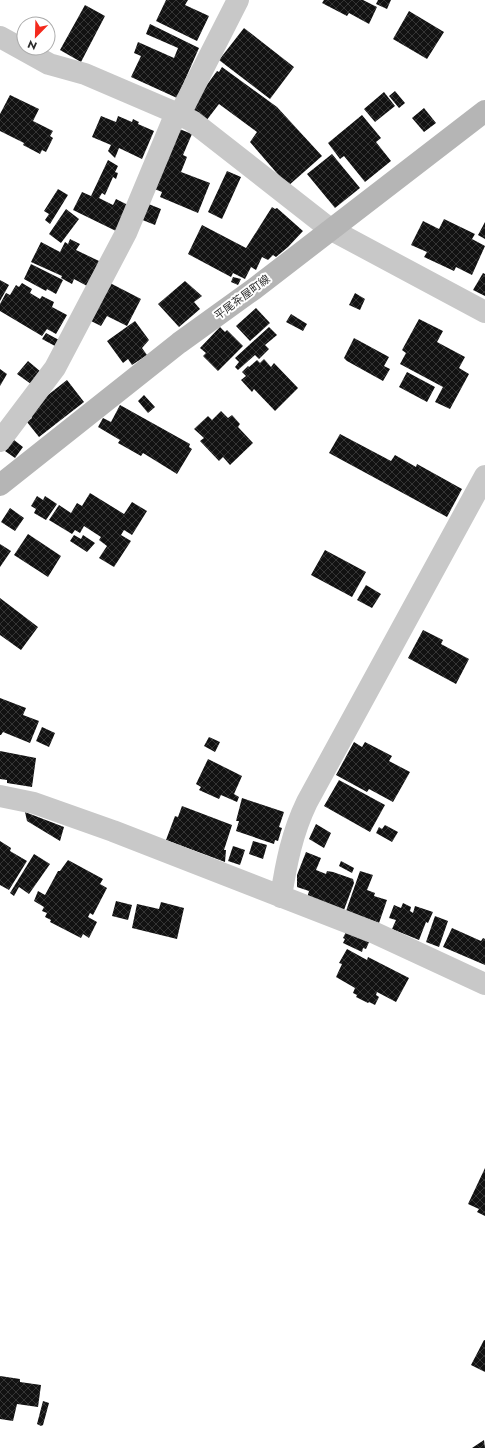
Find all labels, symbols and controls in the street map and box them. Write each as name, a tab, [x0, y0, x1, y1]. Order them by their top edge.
north arrow	[16, 16, 56, 56]
text: N	[25, 36, 39, 54]
street label: 平尾茶屋町線	[211, 271, 273, 323]

